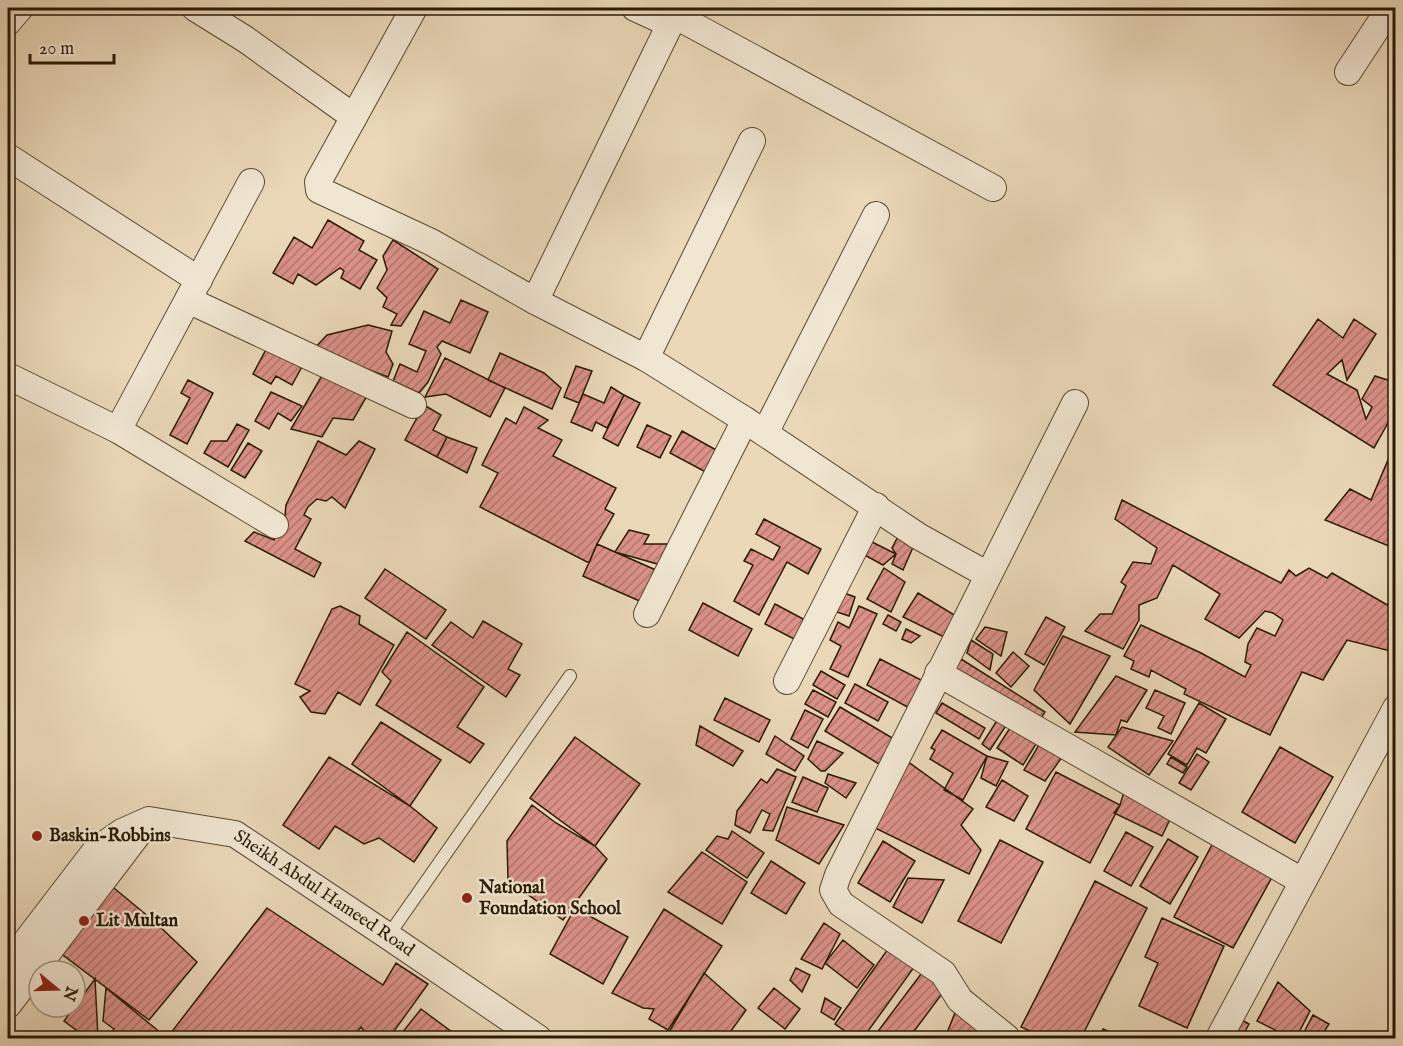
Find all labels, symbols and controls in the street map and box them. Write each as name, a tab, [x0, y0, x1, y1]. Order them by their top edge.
scale bar	[30, 27, 114, 65]
text: 20 m	[39, 38, 74, 61]
place label: Baskin-Robbins	[49, 825, 171, 848]
street label: Sheikh Abdul Hameed Road	[229, 825, 419, 962]
marker: Baskin-Robbins	[30, 829, 44, 843]
place label: National Foundation School	[478, 877, 622, 921]
marker: National Foundation School	[460, 891, 474, 905]
place label: Lit Multan	[96, 910, 179, 933]
marker: Lit Multan	[77, 914, 91, 928]
north arrow	[27, 959, 87, 1019]
text: N	[58, 982, 81, 1003]

